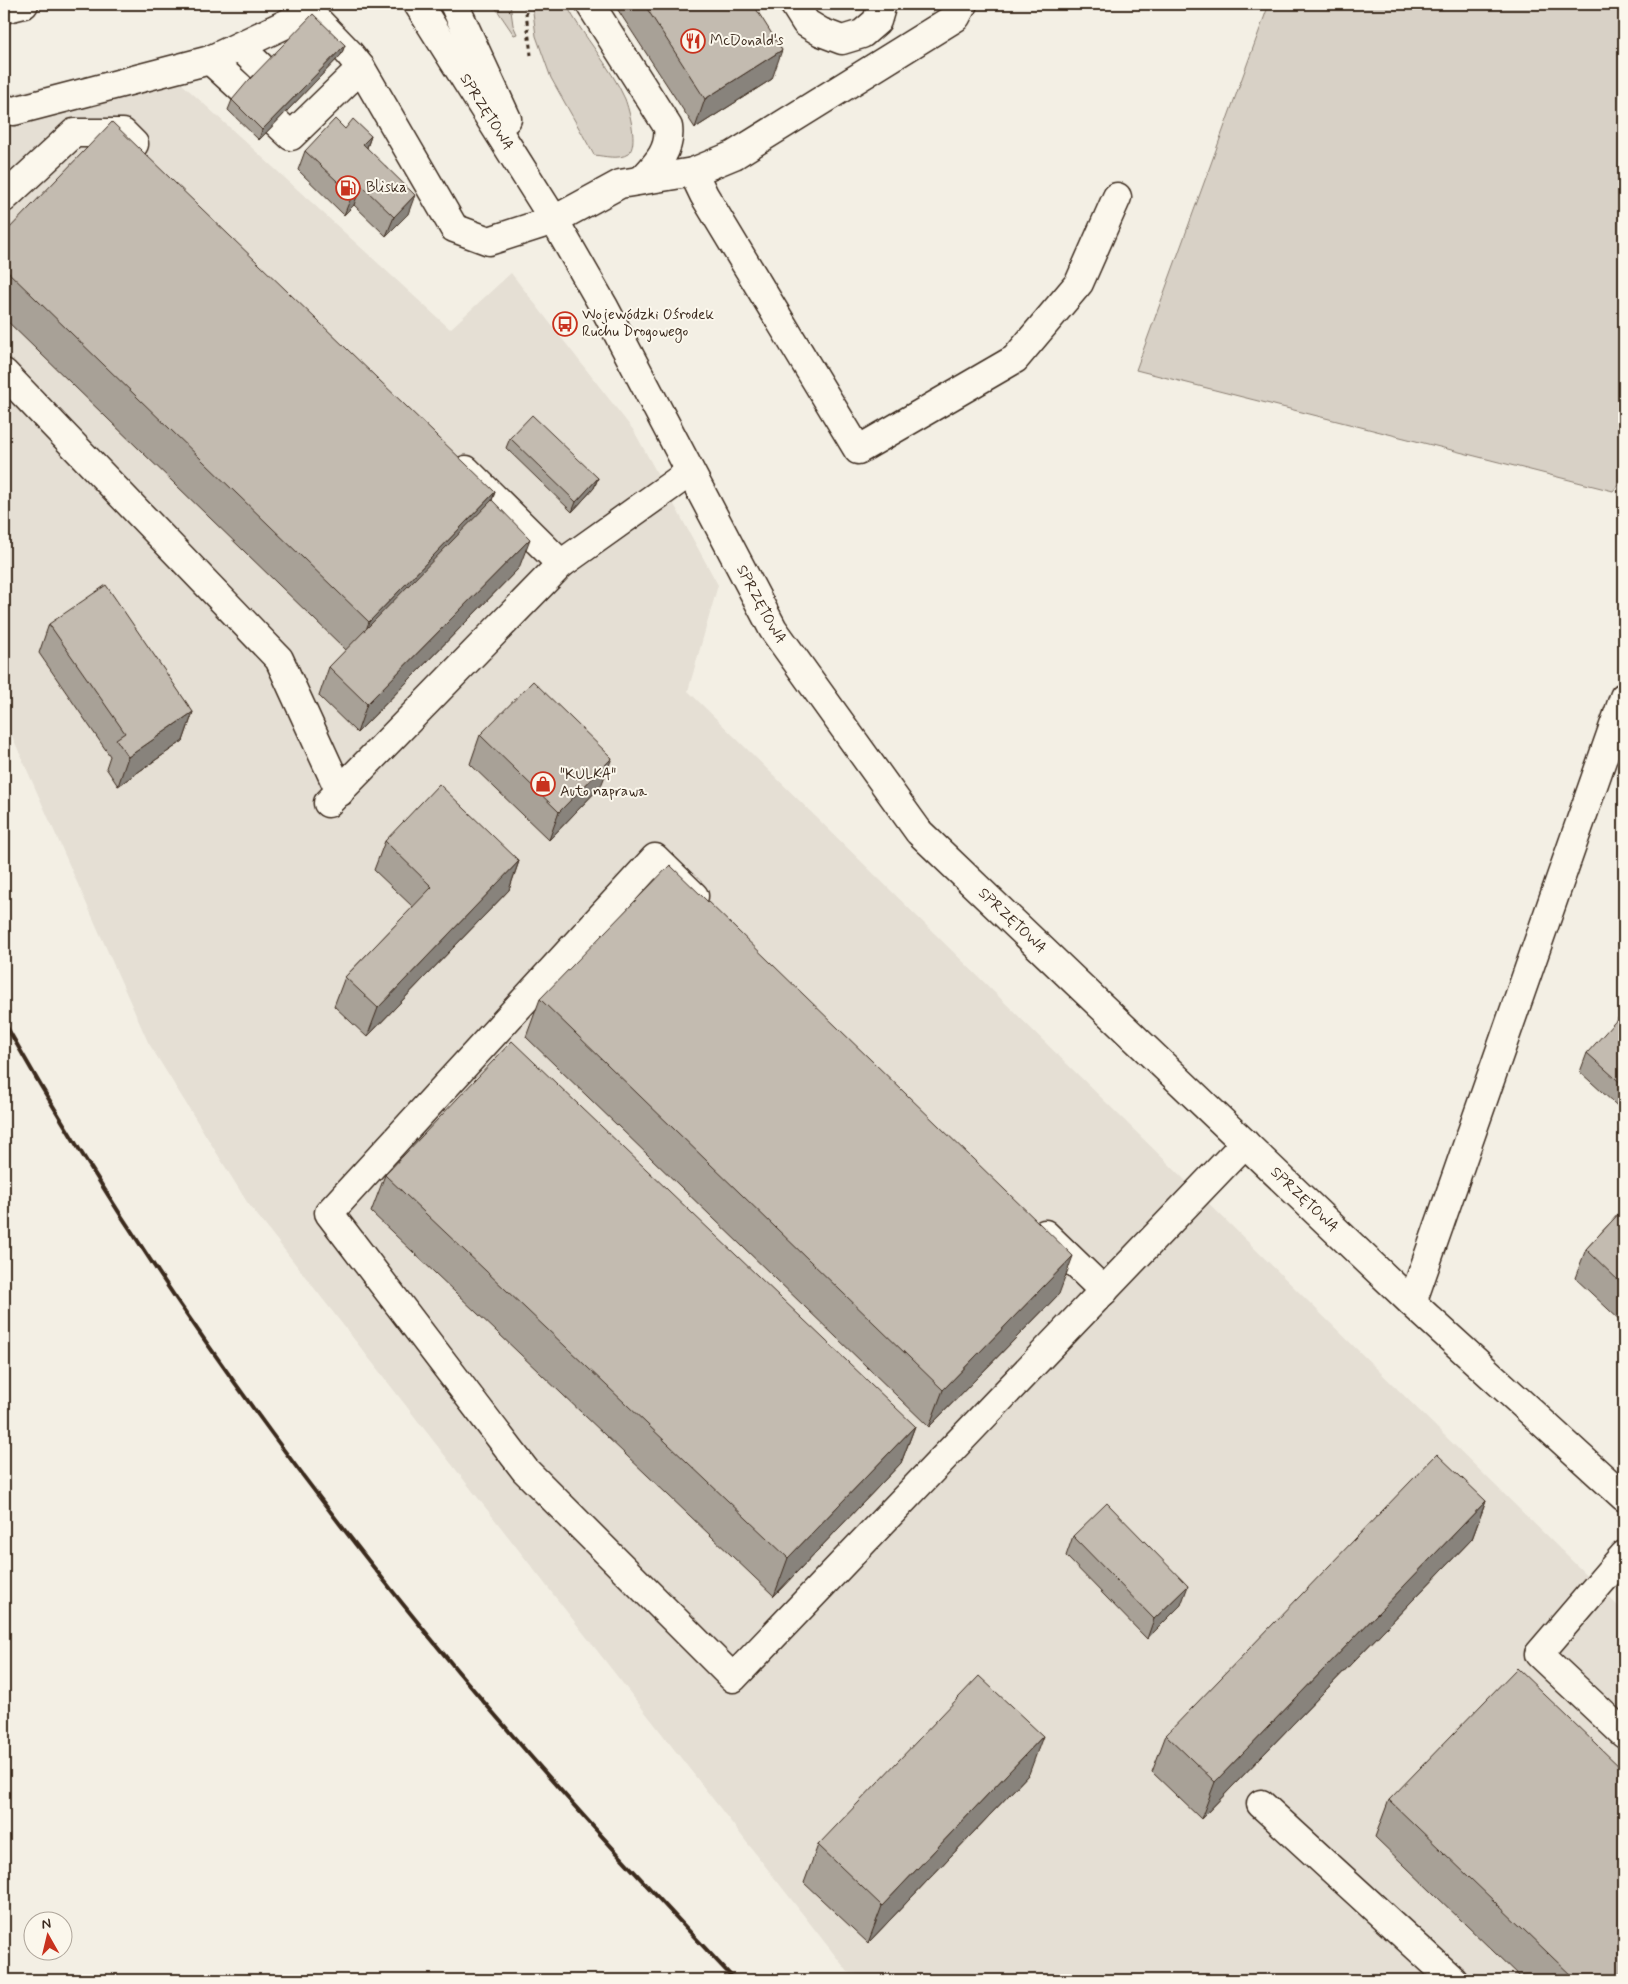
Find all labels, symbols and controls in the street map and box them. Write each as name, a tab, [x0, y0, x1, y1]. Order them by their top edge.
restaurant icon: McDonald's	[680, 28, 706, 54]
place label: McDonald's	[710, 31, 784, 51]
street label: SPRZĘTOWA	[455, 70, 518, 154]
fuel station icon: Bliska	[335, 175, 361, 201]
place label: Bliska	[366, 178, 407, 198]
place label: Wojewódzki Ośrodek Ruchu Drogowego	[582, 305, 714, 343]
bus stop icon: Wojewódzki Ośrodek Ruchu Drogowego	[552, 311, 578, 337]
street label: SPRZĘTOWA	[731, 562, 791, 648]
place label: "KULKA" Auto naprawa	[560, 765, 648, 802]
shop icon: "KULKA" Auto naprawa	[530, 771, 556, 797]
street label: SPRZĘTOWA	[974, 884, 1050, 958]
street label: SPRZĘTOWA	[1266, 1163, 1343, 1237]
north arrow	[22, 1912, 72, 1962]
text: N	[40, 1915, 52, 1934]

